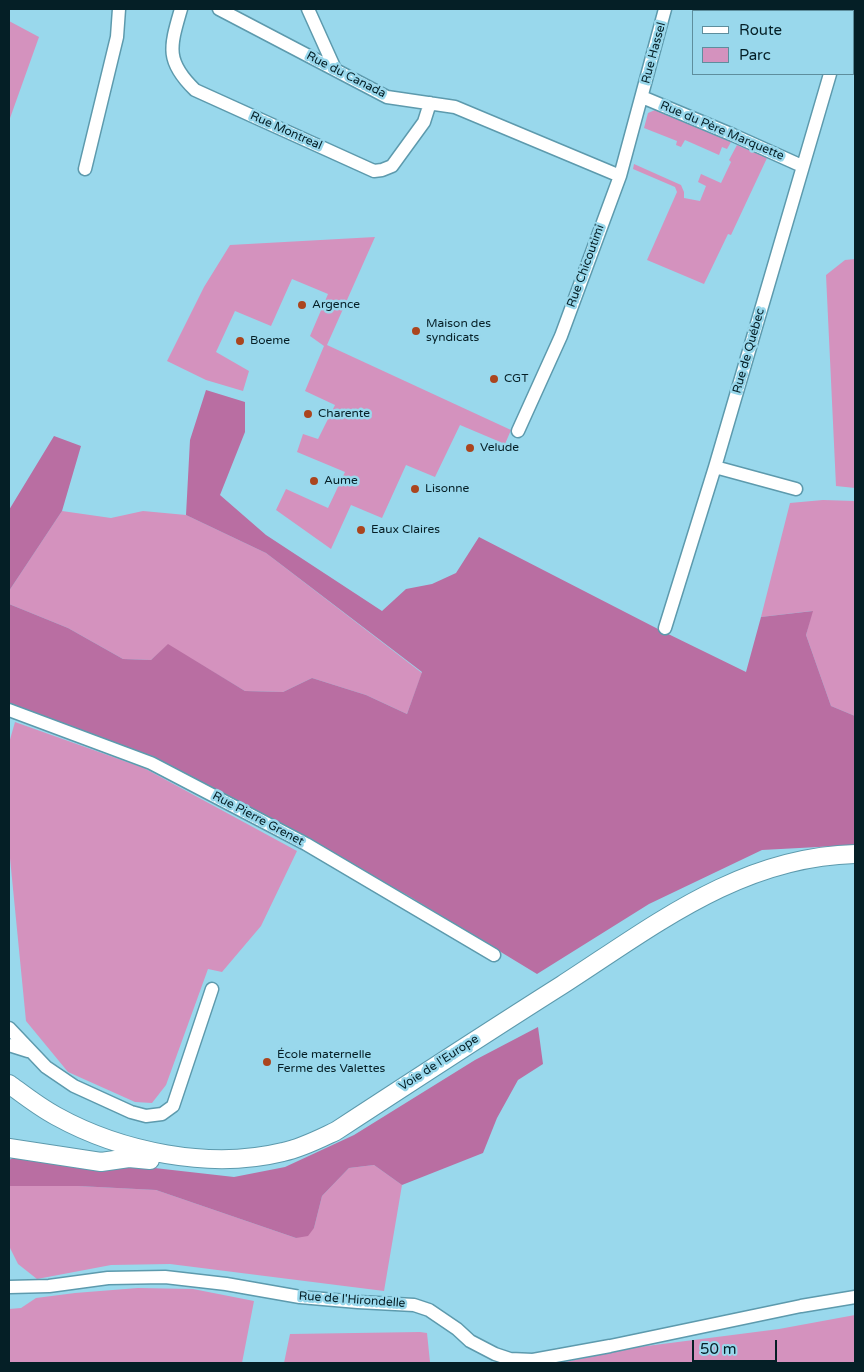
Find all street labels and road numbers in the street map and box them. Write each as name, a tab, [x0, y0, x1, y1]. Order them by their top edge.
street label: Rue Hassel	[639, 21, 669, 85]
street label: Rue du Canada	[304, 49, 388, 101]
street label: Rue du Père Marquette	[658, 98, 786, 164]
street label: Rue Montreal	[248, 109, 324, 153]
street label: Rue Chicoutimi	[564, 223, 608, 309]
street label: Rue de Québec	[730, 307, 768, 395]
street label: Rue Pierre Grenet	[210, 789, 306, 849]
street label: Voie de l'Europe	[397, 1032, 481, 1094]
street label: Rue de l'Hirondelle	[298, 1289, 406, 1311]

